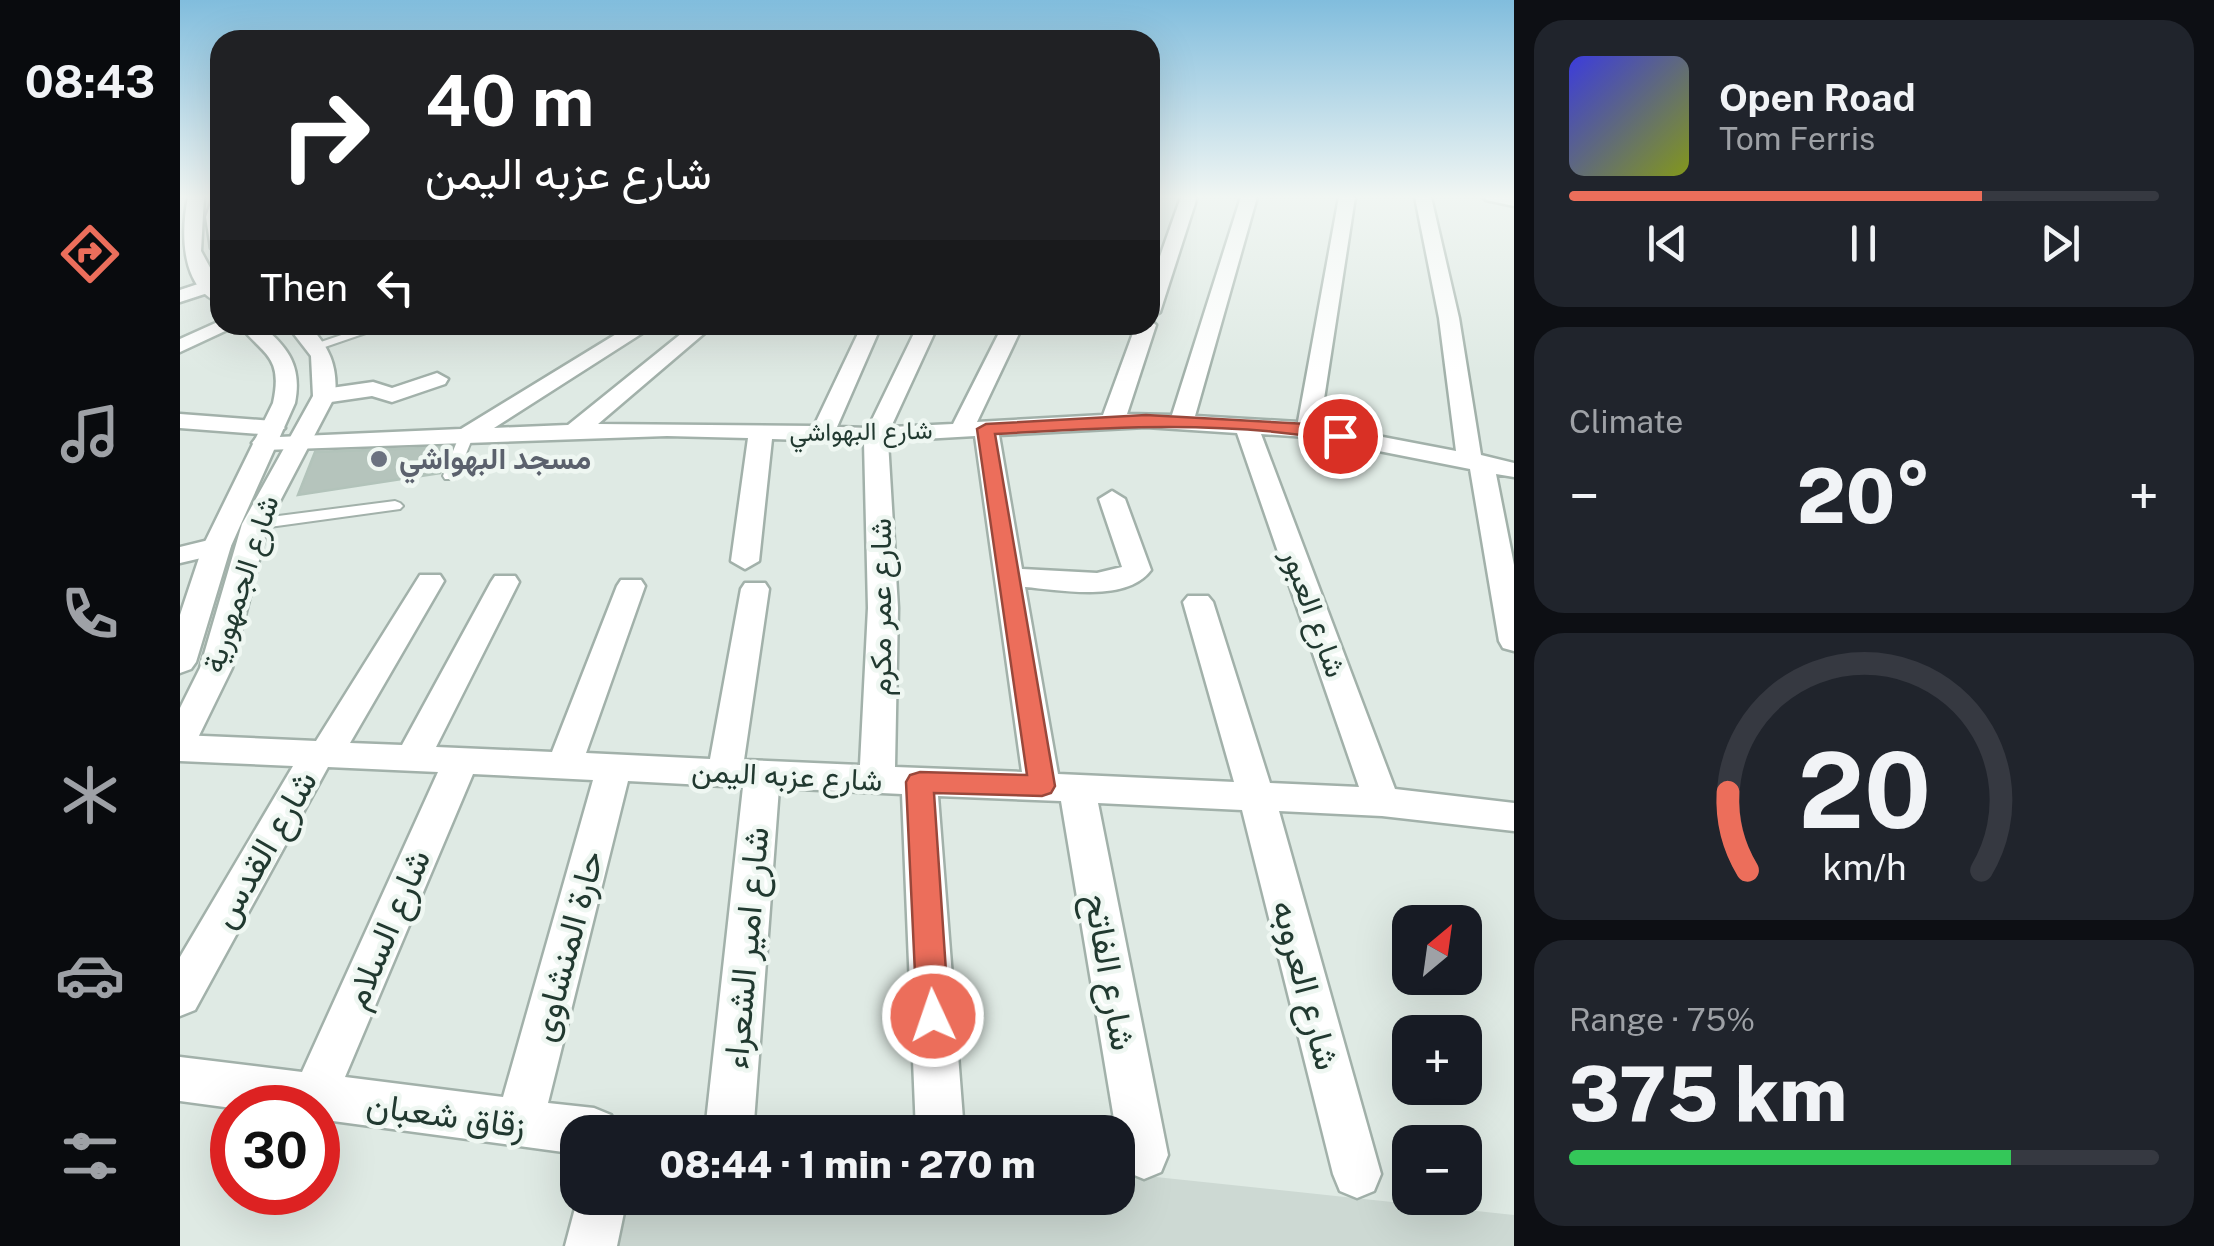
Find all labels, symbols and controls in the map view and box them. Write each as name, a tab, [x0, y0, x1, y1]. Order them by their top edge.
text: 08:43	[25, 55, 155, 108]
text: 40 m	[425, 59, 595, 142]
icon: right	[260, 70, 390, 200]
text: Open Road	[1719, 75, 1916, 120]
text: Tom Ferris	[1719, 120, 1875, 157]
text: شارع عزبه اليمن	[425, 146, 712, 199]
icon: previous	[1640, 216, 1695, 271]
icon: pause	[1836, 216, 1891, 271]
icon: next	[2033, 216, 2088, 271]
icon: directions	[55, 219, 125, 289]
icon: left	[368, 260, 423, 315]
text: Then	[260, 265, 348, 310]
pin	[1298, 394, 1383, 479]
icon: music	[55, 399, 125, 469]
text: Climate	[1569, 403, 1683, 440]
icon: arrive	[1313, 409, 1368, 464]
street label: شارع البهواشي	[789, 415, 933, 453]
place label: مسجد البهواشي	[399, 440, 591, 484]
marker: مسجد البهواشي	[368, 448, 390, 470]
text: 20°	[1797, 452, 1931, 540]
text: −	[1569, 464, 1600, 528]
text: +	[2128, 464, 2159, 528]
street label: شارع الجمهورية	[194, 490, 289, 678]
street label: شارع عمر مكرم	[862, 518, 901, 696]
street label: شارع العبور	[1272, 542, 1355, 683]
icon: phone	[55, 579, 125, 649]
text: 20	[1797, 729, 1931, 851]
street label: شارع عزبه اليمن	[691, 752, 883, 801]
icon: climate	[55, 760, 125, 830]
street label: شارع القدس	[202, 763, 328, 937]
street label: شارع امير الشعراء	[714, 825, 780, 1071]
street label: شارع السلام	[335, 843, 442, 1016]
street label: حارة المنشاوى	[521, 846, 614, 1046]
text: km/h	[1822, 846, 1906, 888]
street label: شارع الفاتح	[1073, 890, 1144, 1054]
street label: شارع العروبه	[1260, 895, 1349, 1075]
north arrow	[1392, 905, 1482, 995]
map controls	[1392, 905, 1482, 1215]
icon: car	[55, 940, 125, 1010]
position arrow	[881, 964, 985, 1068]
text: Range · 75%	[1569, 1001, 1755, 1038]
button: +	[1392, 1015, 1482, 1105]
text: 375 km	[1569, 1050, 1847, 1138]
street label: زقاق شعبان	[364, 1083, 528, 1148]
speed limit sign: 30	[210, 1085, 340, 1215]
icon: filters	[55, 1121, 125, 1191]
button: −	[1392, 1125, 1482, 1215]
text: 08:44 · 1 min · 270 m	[659, 1142, 1036, 1187]

